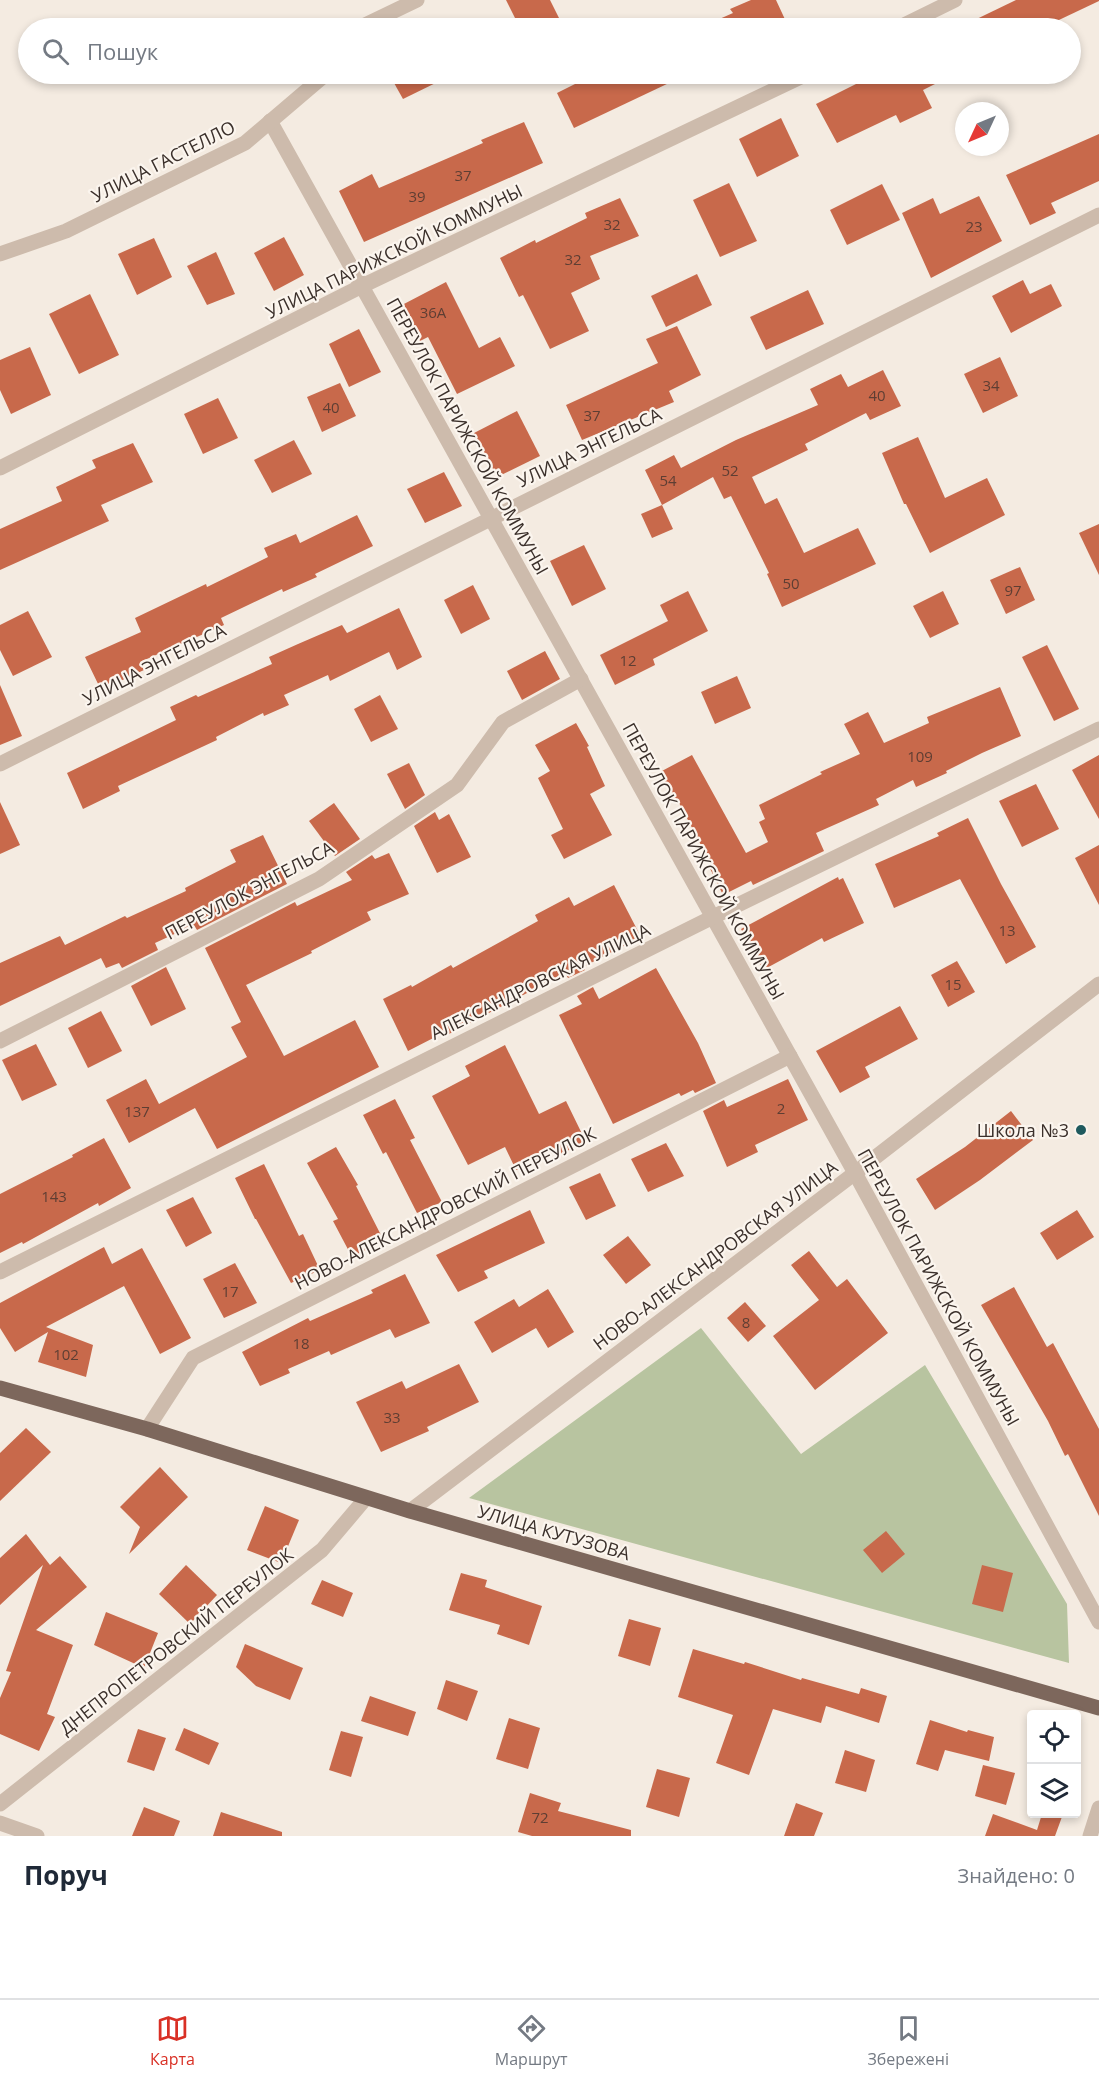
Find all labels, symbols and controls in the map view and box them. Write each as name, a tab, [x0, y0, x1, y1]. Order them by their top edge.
search box	[18, 18, 1081, 84]
icon: search	[39, 35, 72, 68]
text: Пошук	[87, 36, 158, 66]
north arrow	[955, 102, 1009, 156]
street label: УЛИЦА ГАСТЕЛЛО	[87, 114, 239, 208]
house number: 37	[454, 165, 472, 185]
street label: УЛИЦА ПАРИЖСКОЙ КОММУНЫ	[262, 178, 526, 324]
house number: 39	[408, 186, 426, 206]
house number: 32	[603, 214, 621, 234]
house number: 23	[965, 216, 983, 236]
house number: 32	[564, 249, 582, 269]
street label: ПЕРЕУЛОК ПАРИЖСКОЙ КОММУНЫ	[382, 293, 554, 579]
house number: 36А	[420, 302, 447, 322]
house number: 34	[982, 375, 1000, 395]
house number: 40	[868, 385, 886, 405]
house number: 40	[322, 397, 340, 417]
street label: УЛИЦА ЭНГЕЛЬСА	[513, 401, 666, 492]
house number: 37	[583, 405, 601, 425]
house number: 52	[721, 460, 739, 480]
house number: 54	[659, 470, 677, 490]
house number: 50	[782, 573, 800, 593]
house number: 97	[1004, 580, 1022, 600]
street label: УЛИЦА ЭНГЕЛЬСА	[78, 617, 230, 710]
house number: 12	[619, 650, 637, 670]
street label: ПЕРЕУЛОК ПАРИЖСКОЙ КОММУНЫ	[618, 718, 790, 1004]
house number: 109	[907, 746, 933, 766]
street label: ПЕРЕУЛОК ЭНГЕЛЬСА	[160, 835, 338, 945]
street label: АЛЕКСАНДРОВСКАЯ УЛИЦА	[426, 917, 654, 1045]
house number: 13	[998, 920, 1016, 940]
house number: 15	[944, 974, 962, 994]
house number: 2	[777, 1098, 785, 1118]
house number: 137	[124, 1101, 150, 1121]
place label: Школа №3	[977, 1118, 1069, 1142]
street label: НОВО-АЛЕКСАНДРОВСКИЙ ПЕРЕУЛОК	[290, 1121, 600, 1295]
marker: Школа №3	[1074, 1123, 1088, 1137]
street label: ПЕРЕУЛОК ПАРИЖСКОЙ КОММУНЫ	[853, 1144, 1025, 1430]
street label: НОВО-АЛЕКСАНДРОВСКАЯ УЛИЦА	[588, 1155, 843, 1355]
house number: 143	[41, 1186, 67, 1206]
house number: 17	[221, 1281, 239, 1301]
house number: 8	[742, 1312, 750, 1332]
house number: 18	[292, 1333, 310, 1353]
house number: 102	[53, 1344, 79, 1364]
house number: 33	[383, 1407, 401, 1427]
street label: УЛИЦА КУТУЗОВА	[475, 1499, 634, 1565]
street label: ДНЕПРОПЕТРОВСКИЙ ПЕРЕУЛОК	[54, 1542, 298, 1740]
map controls	[1027, 1710, 1081, 1818]
button: locate	[1027, 1710, 1081, 1764]
button: layers	[1027, 1764, 1081, 1818]
house number: 72	[531, 1807, 549, 1827]
text: Поруч	[24, 1857, 108, 1893]
text: Знайдено: 0	[958, 1862, 1075, 1889]
tab: Карта	[150, 2012, 195, 2070]
tab: Маршрут	[495, 2012, 567, 2070]
tab: Збережені	[867, 2012, 949, 2070]

